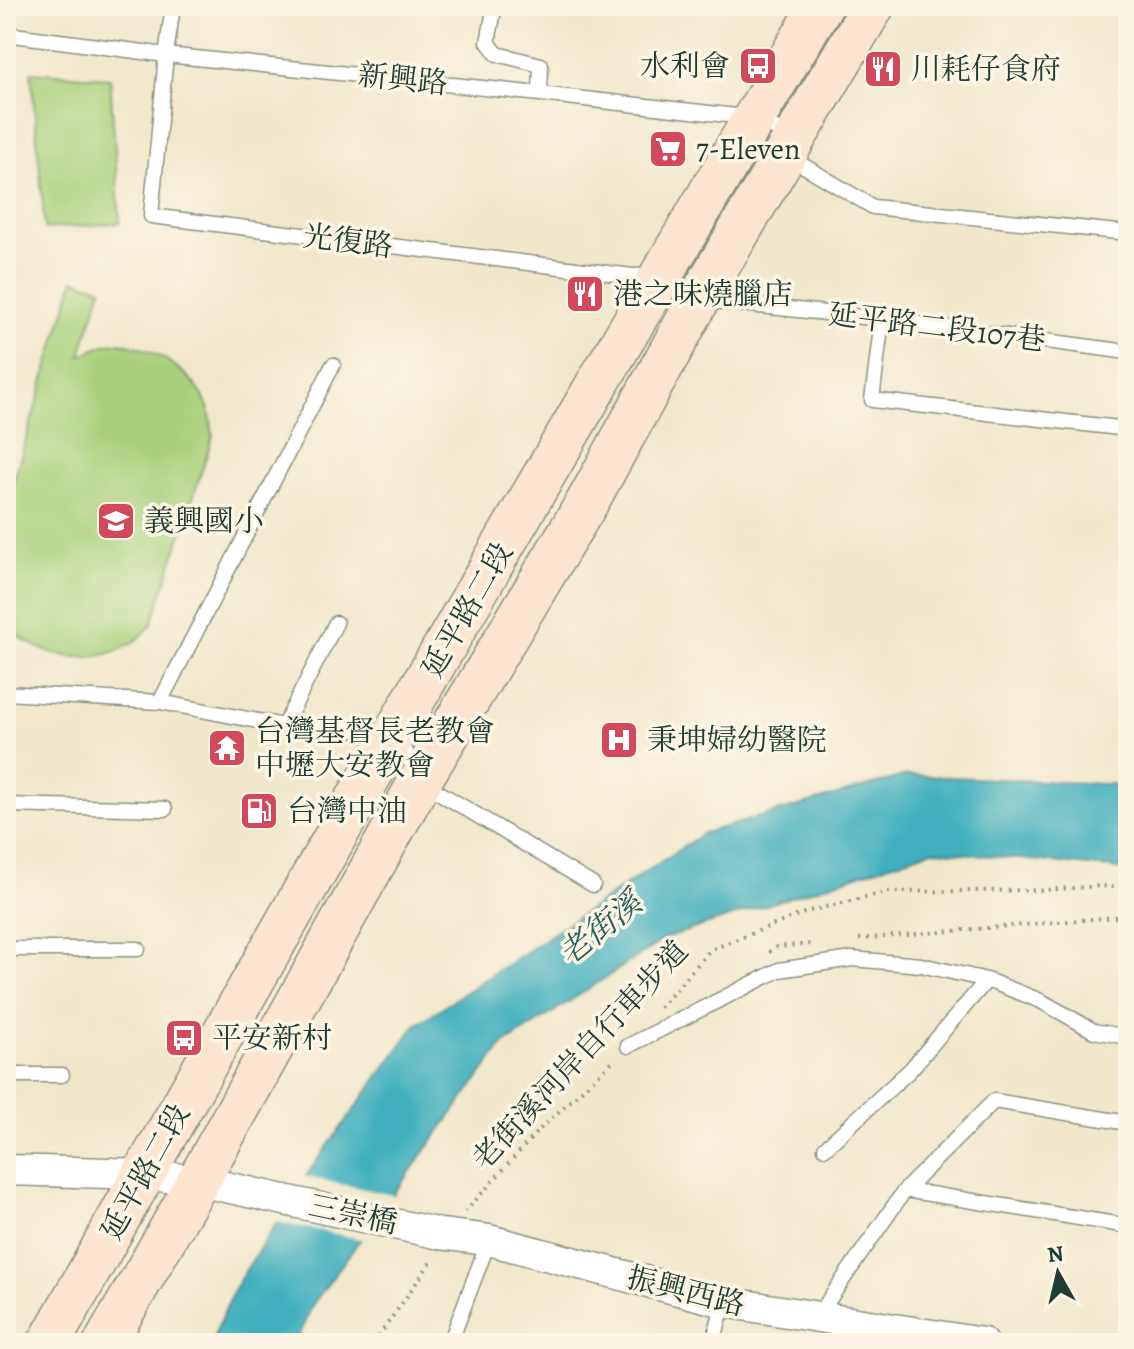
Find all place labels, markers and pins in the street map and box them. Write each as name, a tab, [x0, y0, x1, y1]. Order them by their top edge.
bus stop icon: 水利會	[737, 45, 779, 87]
place label: 水利會	[640, 46, 730, 86]
restaurant icon: 川耗仔食府	[862, 48, 904, 90]
place label: 川耗仔食府	[911, 49, 1061, 89]
supermarket icon: 7-Eleven	[647, 128, 689, 170]
place label: 7-Eleven	[696, 129, 800, 169]
restaurant icon: 港之味燒臘店	[564, 273, 606, 315]
place label: 港之味燒臘店	[613, 274, 793, 314]
school or university icon: 義興國小	[95, 500, 137, 542]
place label: 義興國小	[144, 501, 264, 541]
place label: 台灣基督長老教會 中壢大安教會	[255, 711, 495, 785]
hospital icon: 秉坤婦幼醫院	[598, 719, 640, 761]
place label: 秉坤婦幼醫院	[647, 720, 827, 760]
temple icon: 台灣基督長老教會 中壢大安教會	[206, 727, 248, 769]
fuel station icon: 台灣中油	[238, 790, 280, 832]
place label: 台灣中油	[287, 791, 407, 831]
bus stop icon: 平安新村	[163, 1017, 205, 1059]
place label: 平安新村	[212, 1018, 332, 1058]

